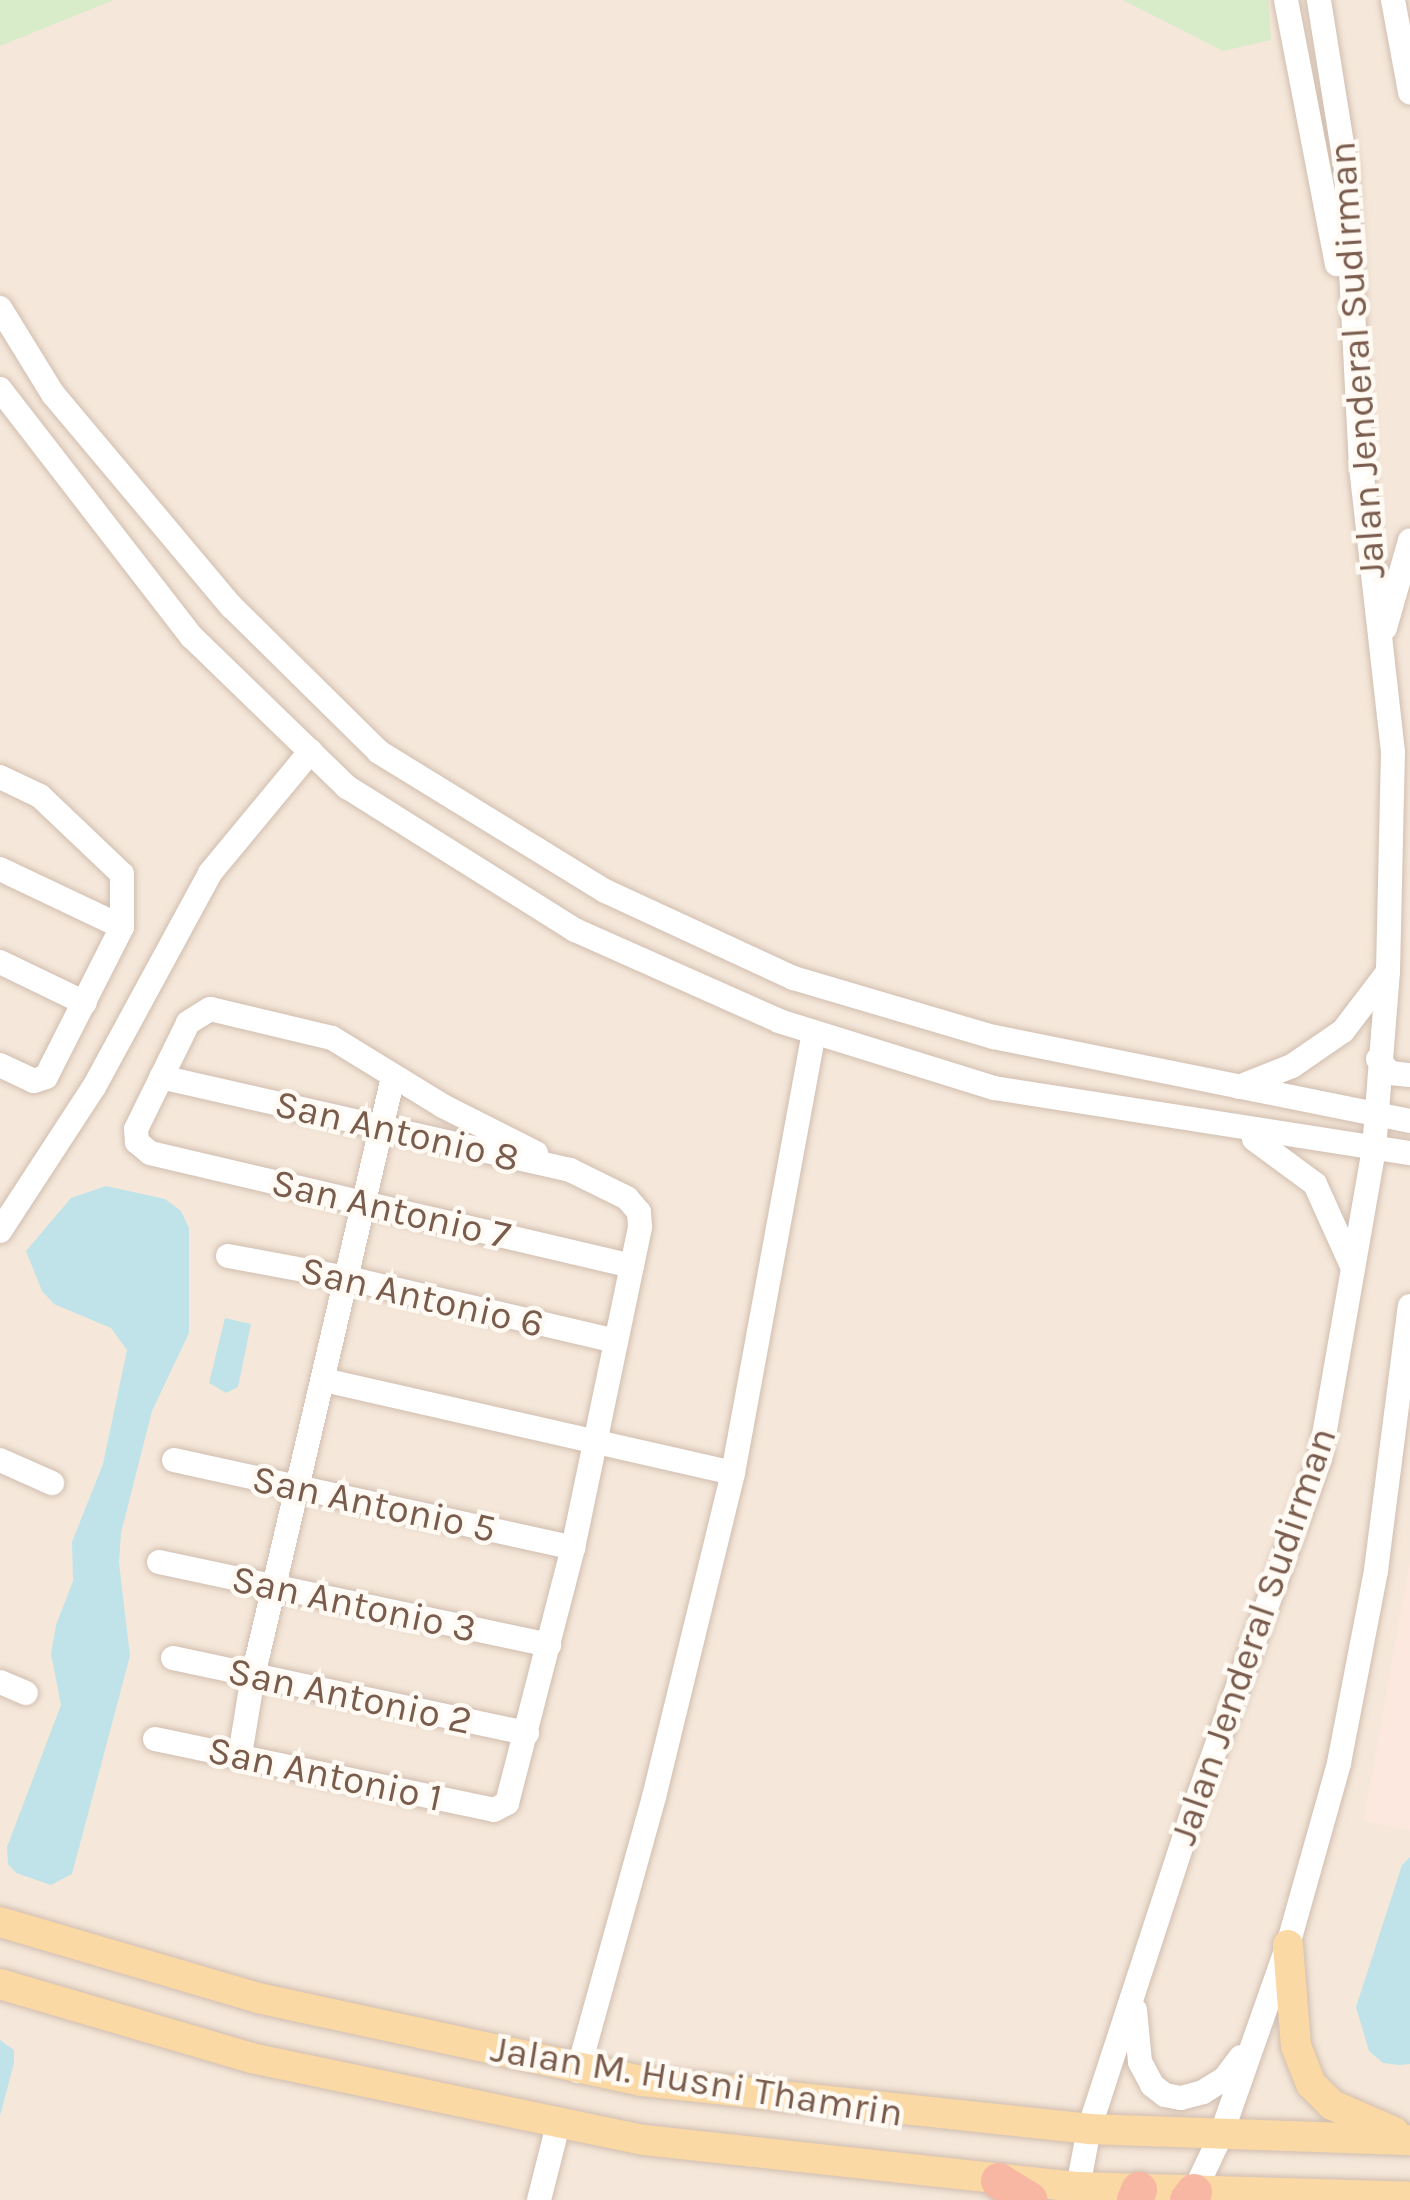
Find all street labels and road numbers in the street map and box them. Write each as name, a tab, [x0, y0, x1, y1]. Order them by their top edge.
street label: Jalan Jenderal Sudirman	[1318, 140, 1396, 580]
street label: San Antonio 8	[270, 1080, 524, 1182]
street label: San Antonio 7	[267, 1159, 515, 1259]
street label: San Antonio 6	[296, 1246, 548, 1348]
street label: Jalan Jenderal Sudirman	[1160, 1421, 1346, 1851]
street label: San Antonio 5	[248, 1455, 500, 1553]
street label: San Antonio 3	[228, 1555, 480, 1653]
street label: San Antonio 2	[224, 1647, 476, 1745]
street label: San Antonio 1	[204, 1726, 446, 1822]
street label: Jalan M. Husni Thamrin	[488, 2025, 906, 2137]

